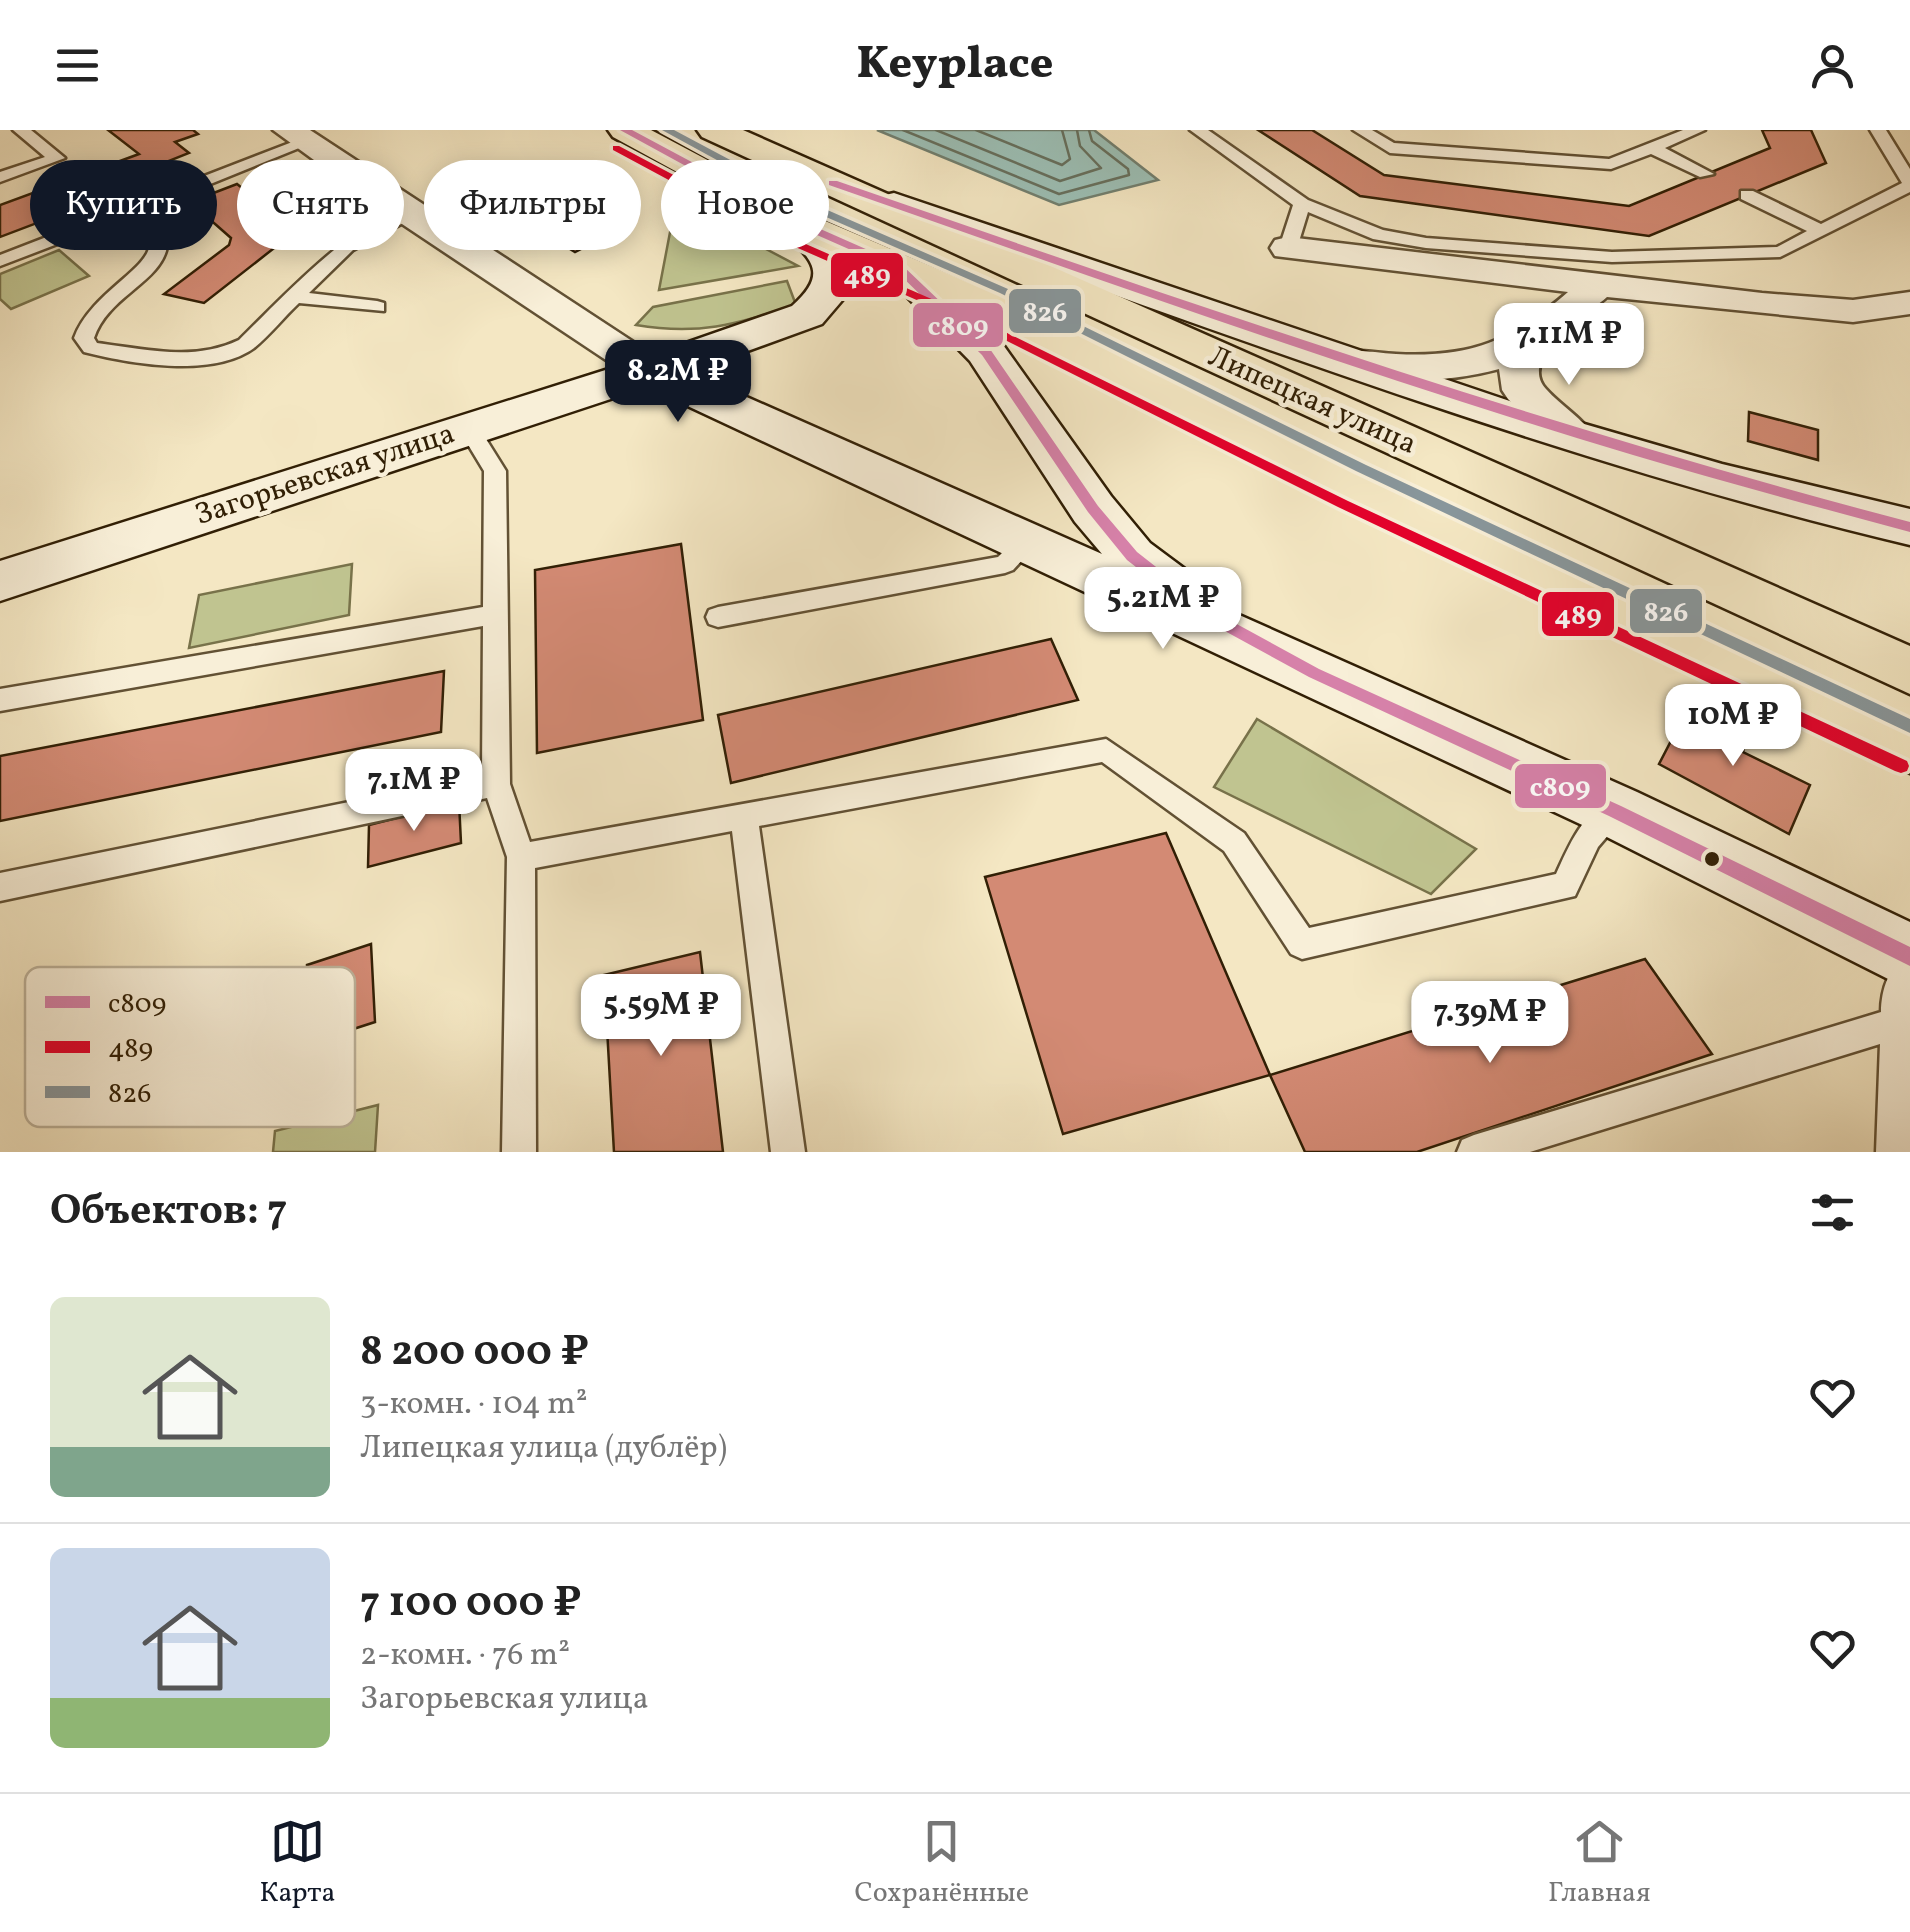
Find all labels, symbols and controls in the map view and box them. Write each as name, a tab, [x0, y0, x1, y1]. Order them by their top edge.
text: Keyplace	[857, 34, 1053, 97]
icon: menu	[50, 38, 105, 93]
icon: person	[1805, 38, 1860, 93]
chip: Купить	[30, 160, 217, 250]
chip: Снять	[237, 160, 404, 250]
chip: Фильтры	[424, 160, 641, 250]
chip: Новое	[661, 160, 829, 250]
line badge: 489	[829, 251, 905, 299]
text: 489	[843, 257, 891, 296]
line badge: 826	[1007, 287, 1083, 335]
text: 826	[1023, 294, 1067, 333]
line badge: с809	[911, 301, 1005, 349]
pin: 7.11M ₽	[1477, 303, 1661, 388]
text: с809	[927, 308, 989, 347]
text: 7.11M ₽	[1516, 313, 1622, 357]
street label: Липецкая улица	[1201, 336, 1423, 466]
pin: 8.2M ₽	[597, 340, 759, 425]
text: 8.2M ₽	[627, 350, 729, 394]
street label: Загорьевская улица	[190, 413, 460, 537]
pin: 5.21M ₽	[1071, 567, 1255, 652]
text: 5.21M ₽	[1106, 577, 1220, 621]
line badge: 826	[1628, 587, 1704, 635]
line badge: 489	[1540, 590, 1616, 638]
text: 826	[1644, 594, 1688, 633]
text: 489	[1554, 597, 1602, 636]
pin: 10M ₽	[1663, 684, 1803, 769]
text: 10M ₽	[1687, 694, 1779, 738]
pin: 7.1M ₽	[333, 749, 495, 834]
text: 7.1M ₽	[367, 759, 461, 803]
line badge: с809	[1513, 762, 1608, 810]
text: с809	[1529, 769, 1591, 808]
unlabelled marker	[1702, 849, 1722, 869]
legend	[25, 967, 355, 1127]
pin: 5.59M ₽	[569, 974, 753, 1059]
pin: 7.39M ₽	[1398, 981, 1582, 1066]
text: 5.59M ₽	[603, 984, 719, 1028]
text: с809	[108, 985, 166, 1024]
text: 7.39M ₽	[1433, 991, 1547, 1035]
text: 489	[108, 1030, 153, 1069]
text: 826	[108, 1075, 151, 1114]
text: Объектов: 7	[50, 1183, 287, 1242]
icon: filters	[1805, 1185, 1860, 1240]
text: 8 200 000 ₽	[360, 1324, 589, 1383]
icon: home	[130, 1337, 250, 1457]
icon: heart	[1805, 1370, 1860, 1425]
text: 3-комн. · 104 m²	[360, 1383, 588, 1427]
text: Липецкая улица (дублёр)	[360, 1427, 727, 1471]
text: 7 100 000 ₽	[360, 1575, 582, 1634]
icon: home	[130, 1588, 250, 1708]
icon: heart	[1805, 1621, 1860, 1676]
text: 2-комн. · 76 m²	[360, 1634, 570, 1678]
text: Загорьевская улица	[360, 1678, 649, 1722]
tab: Карта	[259, 1814, 335, 1913]
tab: Сохранённые	[854, 1814, 1029, 1913]
tab: Главная	[1548, 1814, 1651, 1913]

